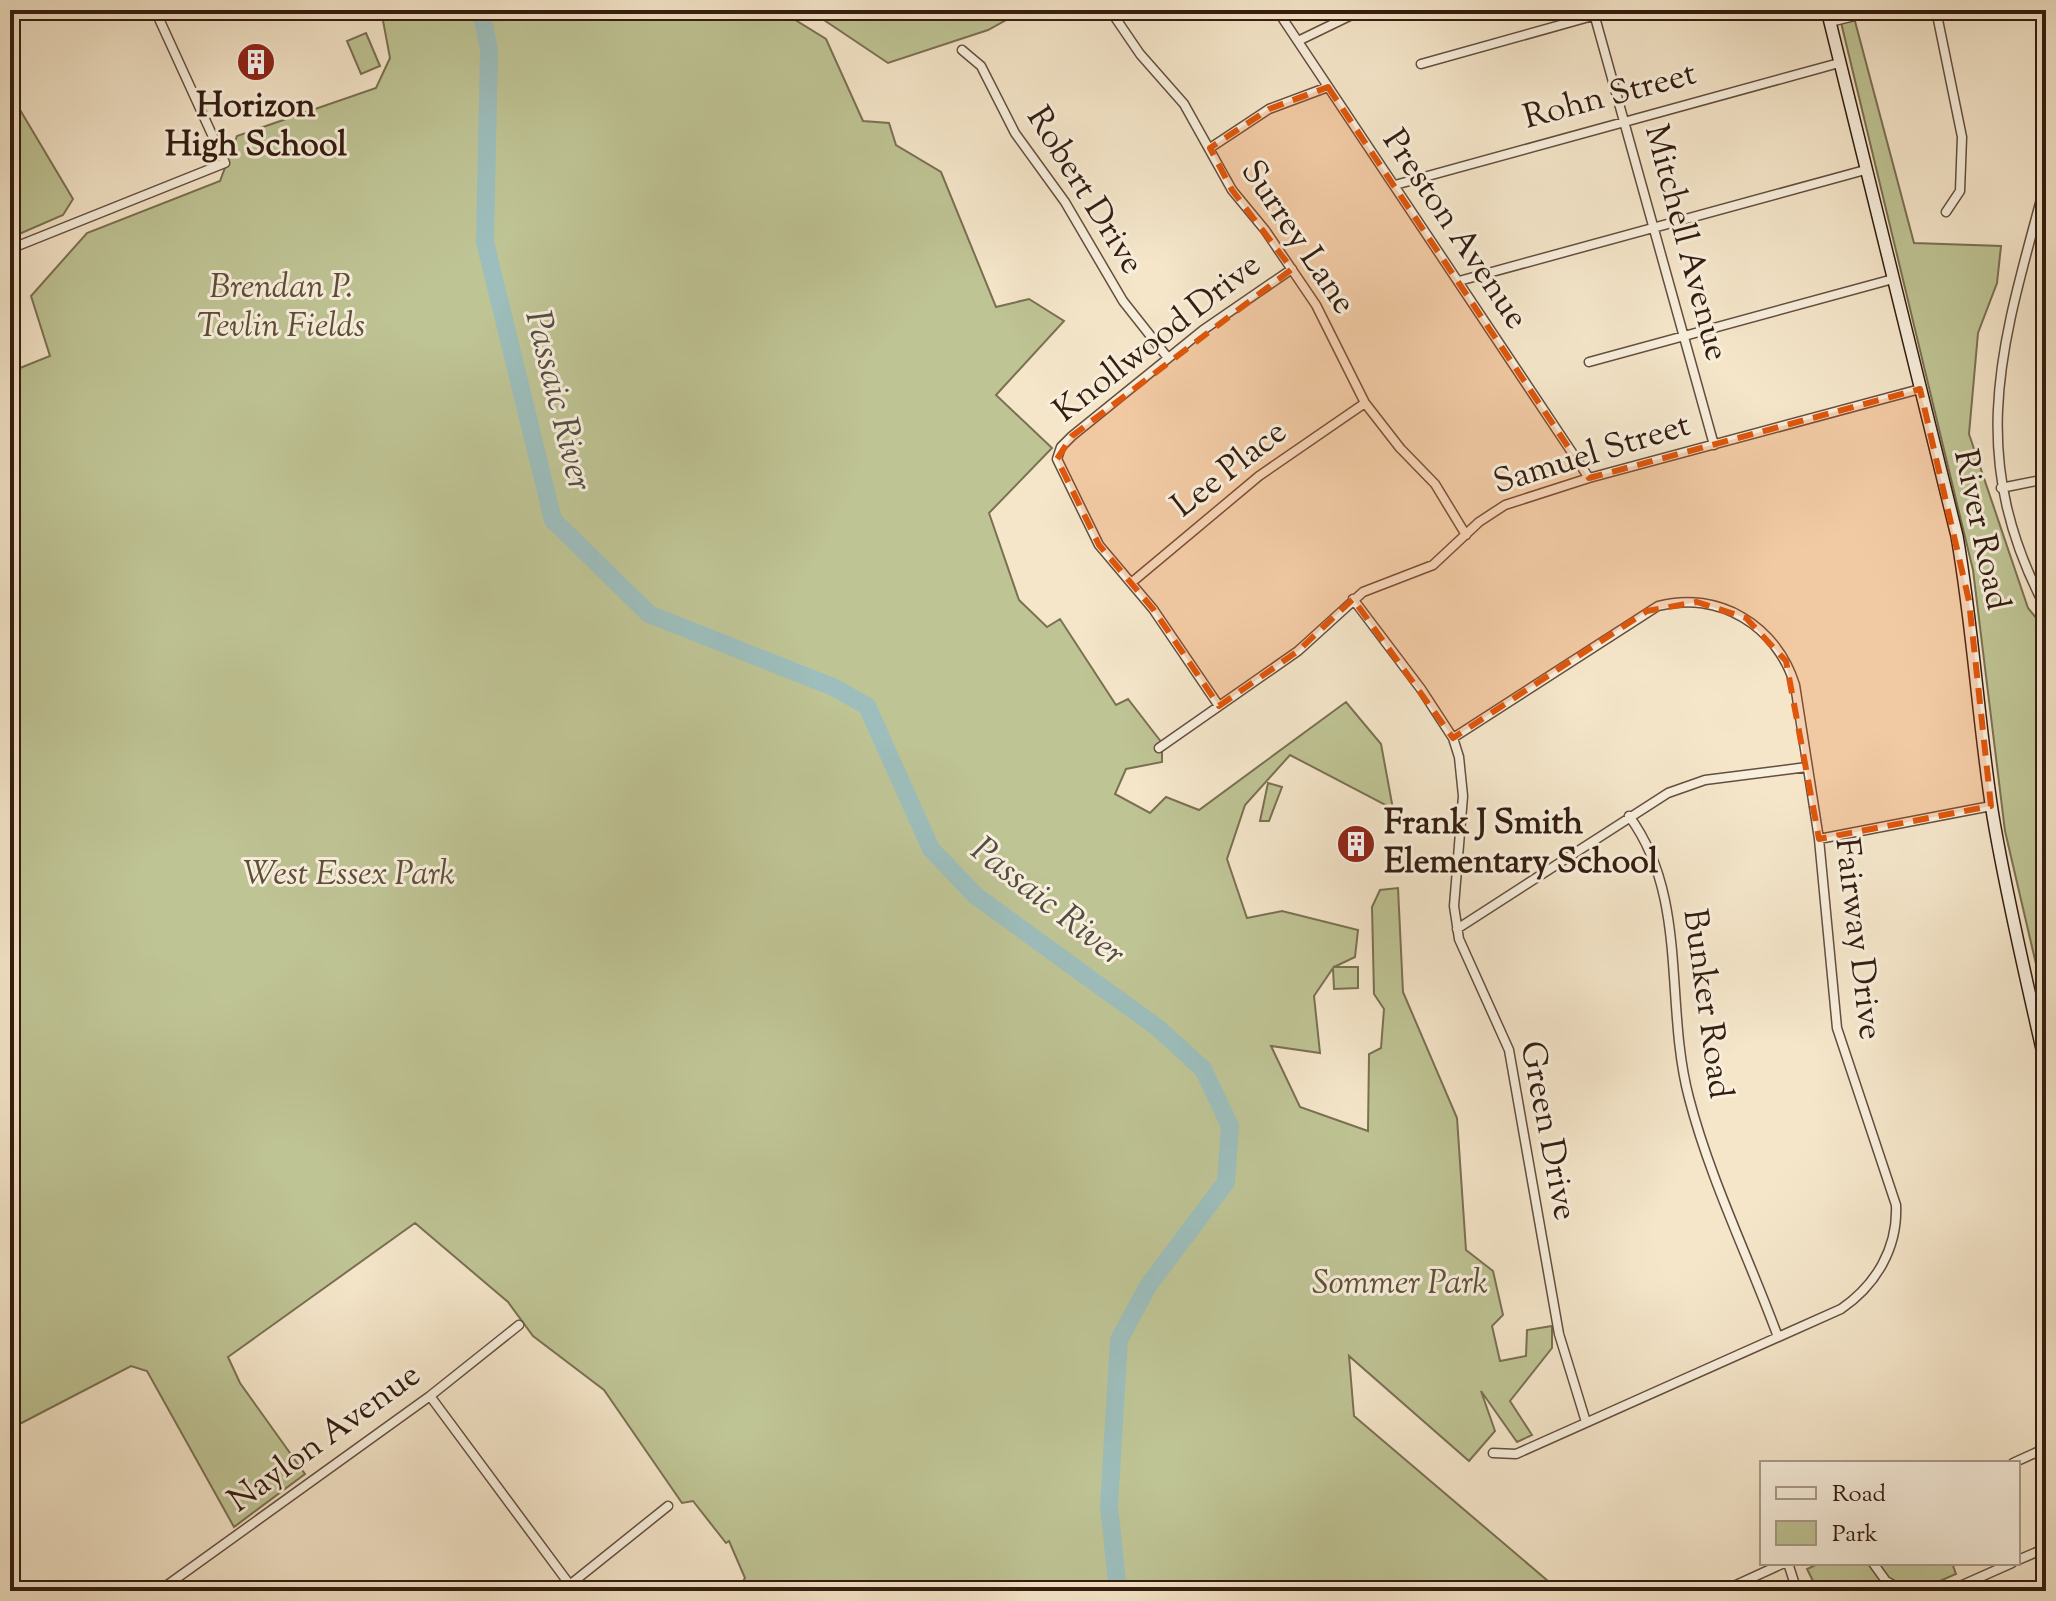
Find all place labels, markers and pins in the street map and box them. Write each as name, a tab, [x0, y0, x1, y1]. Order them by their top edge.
building icon: Horizon High School	[235, 41, 277, 83]
place label: Horizon High School	[165, 83, 347, 171]
place label: Frank J Smith Elementary School	[1384, 800, 1659, 888]
building icon: Frank J Smith Elementary School	[1335, 823, 1377, 865]

